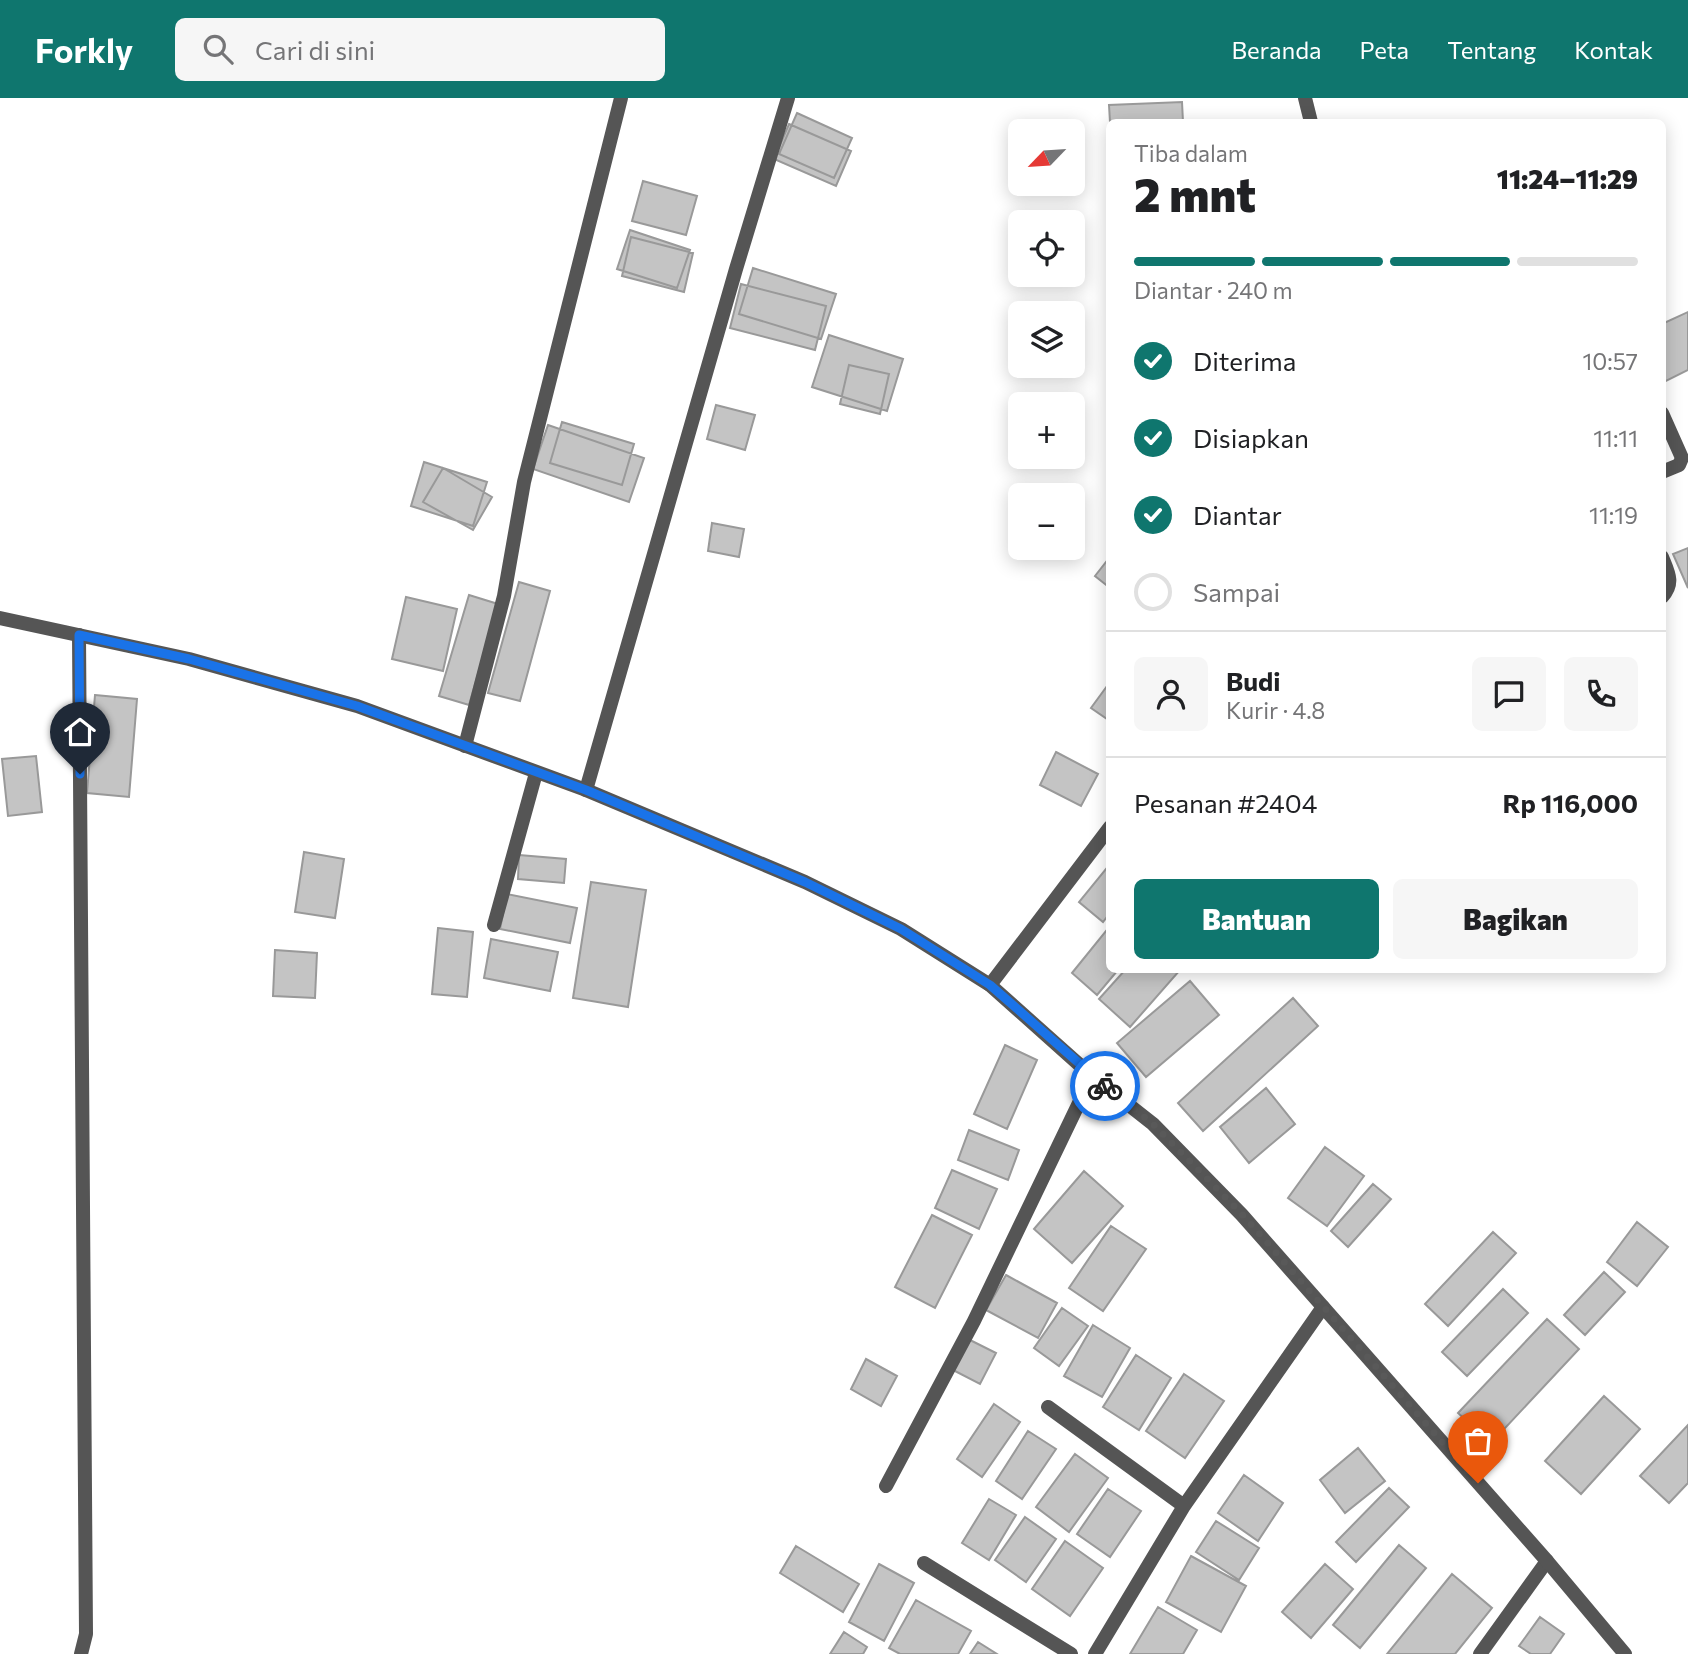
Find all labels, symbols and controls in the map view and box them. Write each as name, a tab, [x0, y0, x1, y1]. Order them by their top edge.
search box	[175, 18, 665, 81]
text: Forkly	[35, 29, 133, 70]
icon: search	[199, 30, 237, 68]
text: Cari di sini	[255, 34, 375, 65]
text: Beranda	[1231, 35, 1322, 64]
text: Peta	[1360, 35, 1409, 64]
text: Tentang	[1447, 35, 1536, 64]
text: Kontak	[1574, 35, 1653, 64]
north arrow	[1008, 119, 1085, 196]
map controls	[1008, 119, 1085, 560]
text: Tiba dalam	[1134, 139, 1248, 167]
text: 11:24–11:29	[1497, 163, 1638, 194]
text: 2 mnt	[1134, 165, 1256, 221]
button: locate	[1008, 210, 1085, 287]
text: Diantar · 240 m	[1134, 276, 1293, 304]
button: layers	[1008, 301, 1085, 378]
icon: check	[1134, 342, 1172, 380]
text: Diterima	[1193, 345, 1296, 376]
text: 10:57	[1582, 347, 1638, 375]
button: +	[1008, 392, 1085, 469]
icon: check	[1134, 419, 1172, 457]
text: Disiapkan	[1193, 422, 1309, 453]
text: 11:11	[1593, 424, 1638, 452]
button: −	[1008, 483, 1085, 560]
icon: check	[1134, 496, 1172, 534]
text: Diantar	[1193, 499, 1282, 530]
text: 11:19	[1589, 501, 1638, 529]
text: Sampai	[1193, 576, 1280, 607]
button: person	[1134, 657, 1208, 731]
button: chat	[1472, 657, 1546, 731]
button: phone	[1564, 657, 1638, 731]
text: Budi	[1226, 665, 1281, 696]
text: Kurir · 4.8	[1226, 696, 1325, 724]
pin	[50, 702, 110, 774]
icon: home	[61, 713, 99, 751]
text: Pesanan #2404	[1134, 787, 1317, 818]
text: Rp 116,000	[1502, 787, 1638, 818]
button: Bantuan	[1134, 879, 1379, 959]
button: Bagikan	[1393, 879, 1638, 959]
courier	[1070, 1051, 1140, 1121]
icon: bike	[1086, 1067, 1124, 1105]
pin	[1448, 1411, 1508, 1483]
icon: bag	[1459, 1422, 1497, 1460]

